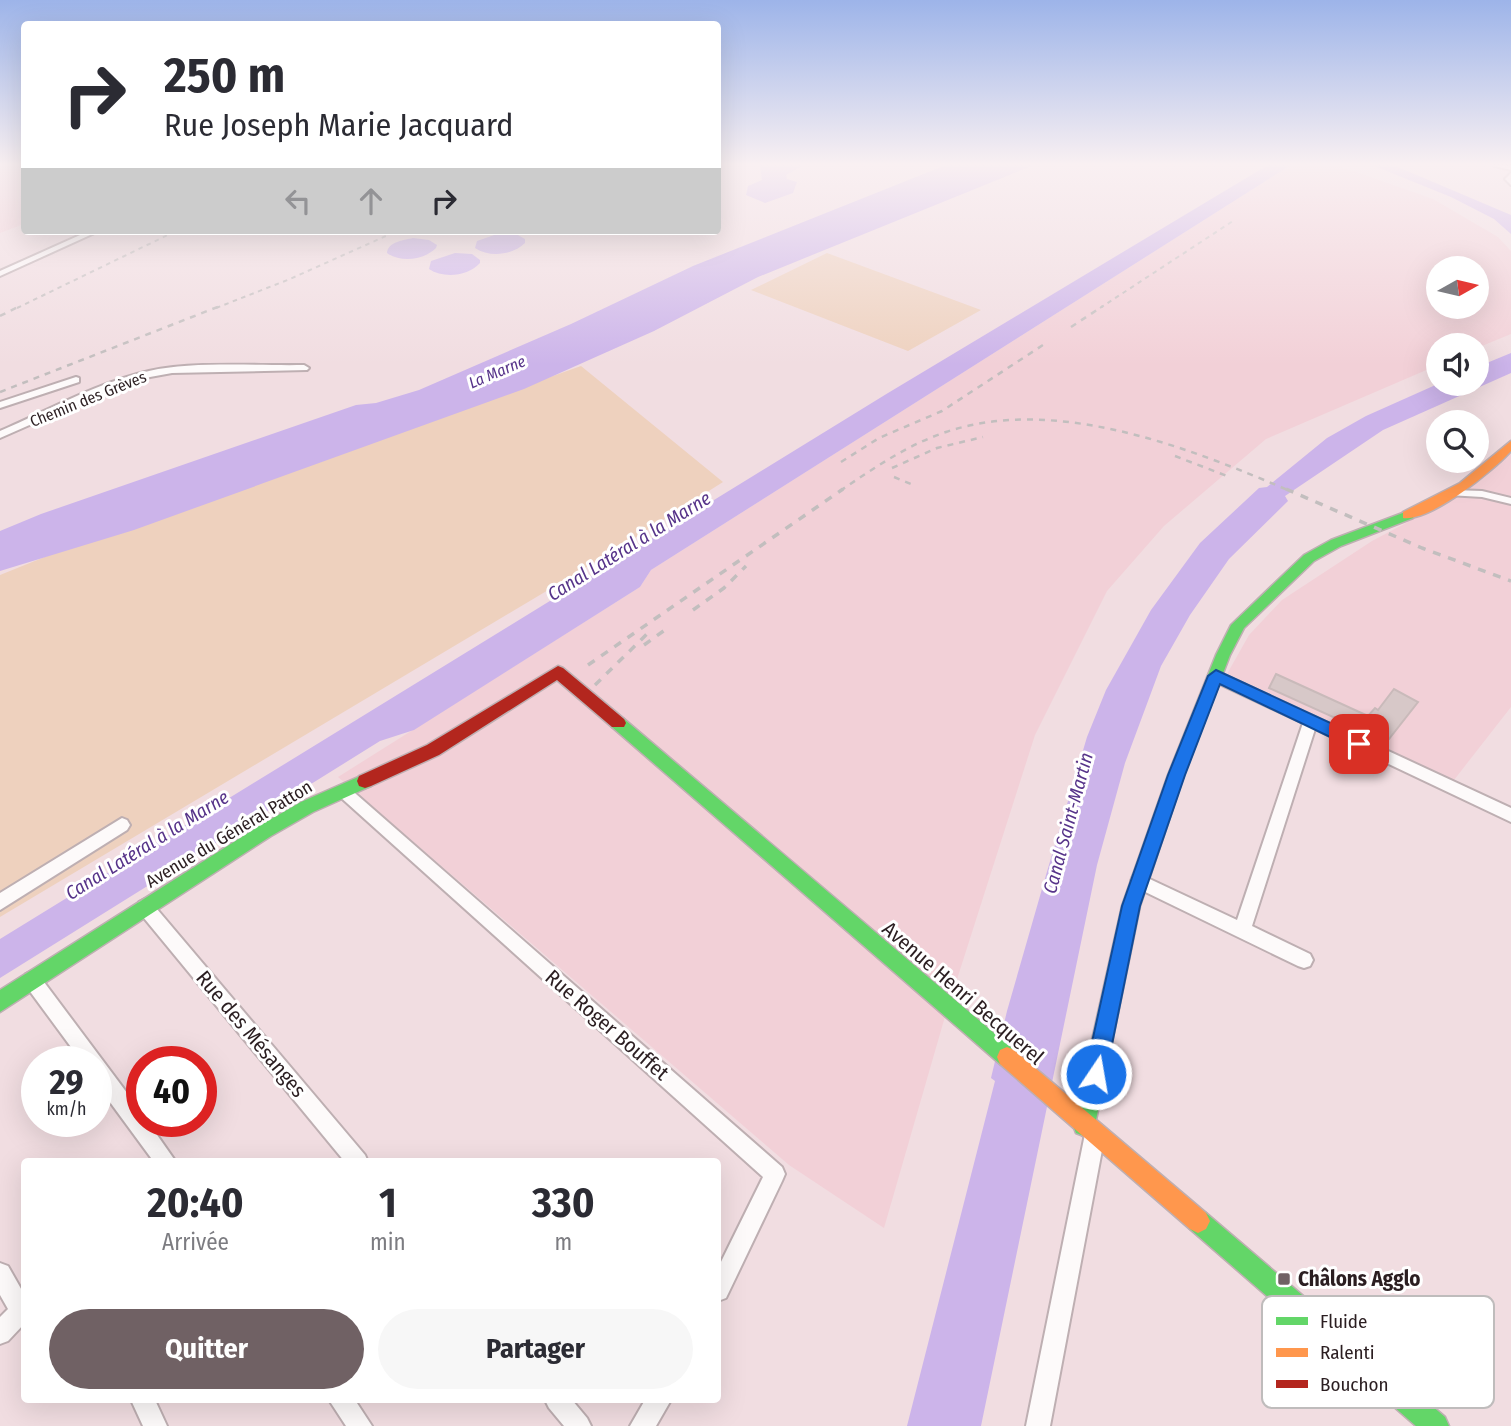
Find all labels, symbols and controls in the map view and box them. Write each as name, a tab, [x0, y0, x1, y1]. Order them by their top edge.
text: 250 m	[164, 46, 285, 105]
icon: right	[49, 49, 140, 140]
text: Rue Joseph Marie Jacquard	[164, 106, 513, 144]
icon: left	[279, 182, 317, 220]
icon: ahead	[352, 182, 390, 220]
icon: right	[425, 182, 463, 220]
north arrow	[1426, 256, 1489, 318]
map controls	[1426, 256, 1489, 473]
button: sound	[1426, 333, 1489, 396]
water label: La Marne	[466, 351, 529, 392]
street label: Chemin des Grèves	[27, 367, 149, 431]
button: search	[1426, 410, 1489, 473]
water label: Canal Latéral à la Marne	[543, 486, 715, 606]
pin	[1329, 714, 1389, 774]
icon: arrive	[1340, 725, 1378, 763]
water label: Canal Saint-Martin	[1038, 750, 1098, 896]
street label: Avenue du Général Patton	[142, 776, 316, 892]
water label: Canal Latéral à la Marne	[61, 785, 233, 905]
street label: Avenue Henri Becquerel	[877, 916, 1049, 1071]
street label: Rue Roger Bouffet	[540, 964, 674, 1086]
street label: Rue des Mésanges	[190, 965, 312, 1103]
position arrow	[1059, 1037, 1133, 1111]
speed limit sign: 40	[126, 1046, 217, 1137]
text: 29	[49, 1061, 84, 1103]
text: km/h	[46, 1098, 87, 1120]
text: 20:40	[147, 1178, 244, 1228]
text: 1	[379, 1178, 397, 1228]
text: 330	[532, 1178, 595, 1228]
text: Arrivée	[162, 1228, 229, 1256]
text: min	[370, 1228, 406, 1256]
text: m	[554, 1228, 572, 1256]
place label: Châlons Agglo	[1298, 1266, 1421, 1292]
marker: Châlons Agglo	[1276, 1271, 1292, 1287]
legend	[1262, 1296, 1494, 1408]
button: Quitter	[49, 1309, 364, 1389]
button: Partager	[378, 1309, 693, 1389]
text: Fluide	[1320, 1310, 1367, 1333]
text: Ralenti	[1320, 1341, 1375, 1364]
text: Bouchon	[1320, 1373, 1388, 1396]

